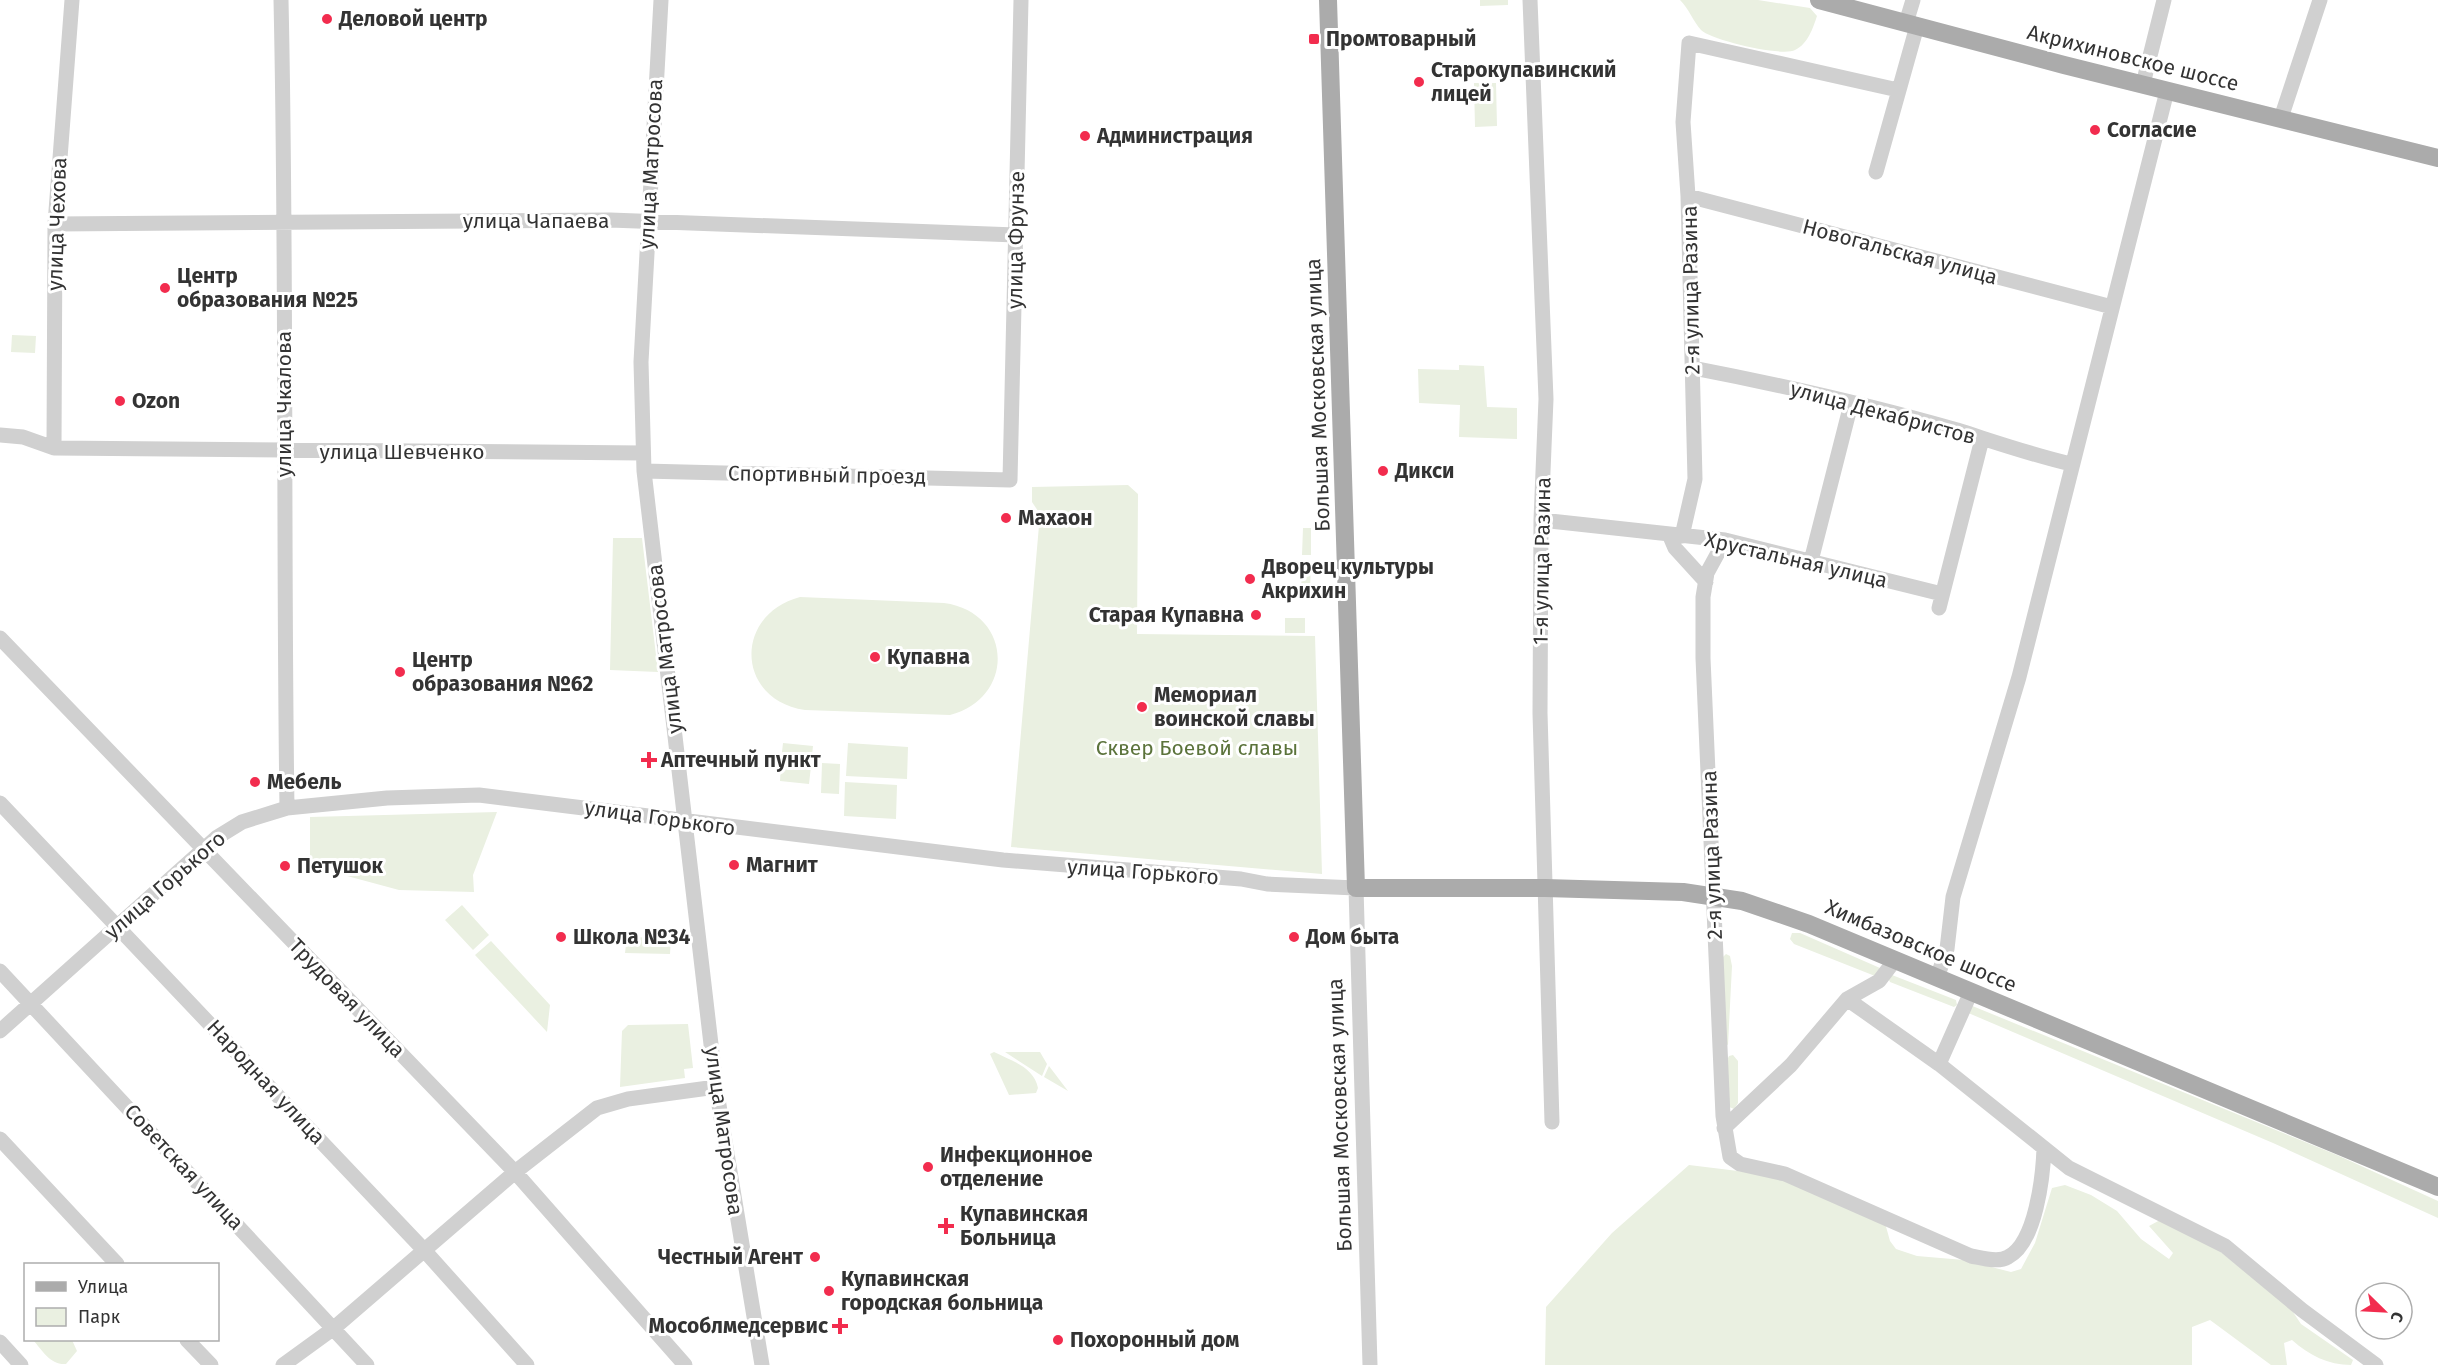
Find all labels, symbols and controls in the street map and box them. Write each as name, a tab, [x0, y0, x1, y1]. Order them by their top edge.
place label: Деловой центр	[338, 6, 488, 32]
marker: Деловой центр	[320, 12, 334, 26]
street label: Акрихиновское шоссе	[2025, 19, 2241, 97]
place label: Промтоварный	[1326, 26, 1476, 52]
marker: Промтоварный	[1307, 32, 1321, 46]
place label: Старокупавинский лицей	[1431, 57, 1616, 107]
marker: Старокупавинский лицей	[1412, 75, 1426, 89]
street label: улица Матросова	[634, 78, 668, 250]
place label: Согласие	[2107, 117, 2197, 143]
place label: Администрация	[1096, 123, 1253, 149]
marker: Согласие	[2088, 123, 2102, 137]
marker: Администрация	[1078, 129, 1092, 143]
street label: улица Чехова	[42, 157, 72, 291]
street label: улица Фрунзе	[1002, 171, 1030, 309]
street label: 2-я улица Разина	[1677, 205, 1705, 375]
street label: улица Чапаева	[463, 208, 609, 234]
street label: Новогальская улица	[1800, 213, 2000, 291]
street label: Большая Московская улица	[1300, 258, 1336, 532]
place label: Центр образования №25	[177, 263, 358, 313]
marker: Центр образования №25	[158, 281, 172, 295]
street label: улица Чкалова	[271, 331, 297, 477]
street label: улица Декабристов	[1788, 376, 1978, 450]
place label: Ozon	[132, 388, 180, 414]
marker: Ozon	[113, 394, 127, 408]
street label: улица Шевченко	[320, 439, 484, 465]
place label: Дикси	[1394, 458, 1454, 484]
street label: Спортивный проезд	[728, 460, 926, 490]
marker: Дикси	[1376, 464, 1390, 478]
street label: 1-я улица Разина	[1528, 477, 1556, 645]
place label: Махаон	[1018, 505, 1093, 531]
marker: Махаон	[999, 511, 1013, 525]
street label: Хрустальная улица	[1702, 526, 1890, 594]
place label: Дворец культуры Акрихин	[1261, 554, 1434, 604]
street label: улица Матросова	[642, 563, 688, 735]
marker: Дворец культуры Акрихин	[1243, 572, 1257, 586]
place label: Старая Купавна	[1089, 602, 1244, 628]
marker: Старая Купавна	[1249, 608, 1263, 622]
place label: Купавна	[887, 644, 970, 670]
place label: Центр образования №62	[412, 647, 593, 697]
marker: Купавна	[868, 650, 882, 664]
marker: Центр образования №62	[393, 665, 407, 679]
place label: Мемориал воинской славы	[1154, 682, 1315, 732]
marker: Мемориал воинской славы	[1135, 700, 1149, 714]
park label: Сквер Боевой славы	[1096, 735, 1298, 761]
place label: Аптечный пункт	[660, 747, 822, 773]
marker: Аптечный пункт	[642, 753, 656, 767]
place label: Мебель	[267, 769, 341, 795]
street label: 2-я улица Разина	[1696, 770, 1728, 940]
marker: Мебель	[248, 775, 262, 789]
street label: улица Горького	[583, 795, 737, 841]
street label: улица Горького	[99, 825, 231, 945]
place label: Магнит	[746, 852, 819, 878]
place label: Петушок	[297, 853, 383, 879]
street label: улица Горького	[1066, 854, 1220, 890]
marker: Магнит	[727, 858, 741, 872]
marker: Петушок	[278, 859, 292, 873]
street label: Химбазовское шоссе	[1821, 894, 2021, 998]
place label: Школа №34	[573, 924, 691, 950]
place label: Дом быта	[1305, 924, 1399, 950]
marker: Школа №34	[554, 930, 568, 944]
marker: Дом быта	[1287, 930, 1301, 944]
street label: Трудовая улица	[283, 933, 411, 1063]
street label: Большая Московская улица	[1322, 978, 1358, 1252]
street label: Народная улица	[201, 1014, 331, 1150]
street label: улица Матросова	[699, 1045, 749, 1217]
street label: Советская улица	[119, 1099, 249, 1235]
place label: Инфекционное отделение	[940, 1142, 1093, 1192]
marker: Инфекционное отделение	[921, 1160, 935, 1174]
place label: Купавинская Больница	[960, 1201, 1088, 1251]
marker: Купавинская Больница	[937, 1217, 955, 1235]
place label: Честный Агент	[658, 1244, 804, 1270]
marker: Честный Агент	[808, 1250, 822, 1264]
legend	[24, 1263, 219, 1341]
place label: Купавинская городская больница	[841, 1266, 1043, 1316]
text: Улица	[78, 1276, 128, 1298]
north arrow	[2354, 1281, 2414, 1341]
marker: Купавинская городская больница	[822, 1284, 836, 1298]
text: Парк	[78, 1306, 121, 1328]
text: С	[2386, 1309, 2408, 1326]
place label: Мособлмедсервис	[649, 1313, 828, 1339]
marker: Мособлмедсервис	[833, 1319, 847, 1333]
place label: Похоронный дом	[1070, 1327, 1239, 1353]
marker: Похоронный дом	[1051, 1333, 1065, 1347]

